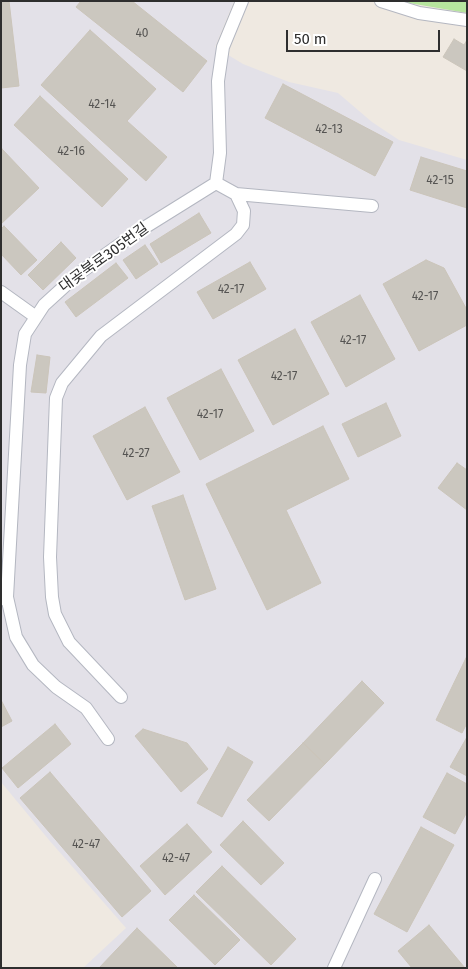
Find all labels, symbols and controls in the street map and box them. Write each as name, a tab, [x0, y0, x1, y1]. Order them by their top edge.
scale bar	[288, 20, 442, 52]
house number: 40	[135, 27, 149, 41]
text: 50 m	[294, 30, 327, 48]
house number: 42-14	[88, 98, 116, 112]
house number: 42-13	[315, 123, 343, 137]
house number: 42-16	[57, 145, 85, 159]
house number: 42-15	[426, 174, 454, 188]
street label: 대곶북로305번길	[56, 220, 152, 296]
house number: 42-17	[218, 283, 244, 297]
house number: 42-17	[412, 290, 438, 304]
house number: 42-17	[340, 334, 366, 348]
house number: 42-17	[271, 370, 297, 384]
house number: 42-17	[197, 408, 223, 422]
house number: 42-27	[122, 447, 150, 461]
house number: 42-47	[72, 838, 100, 852]
house number: 42-47	[162, 852, 190, 866]

